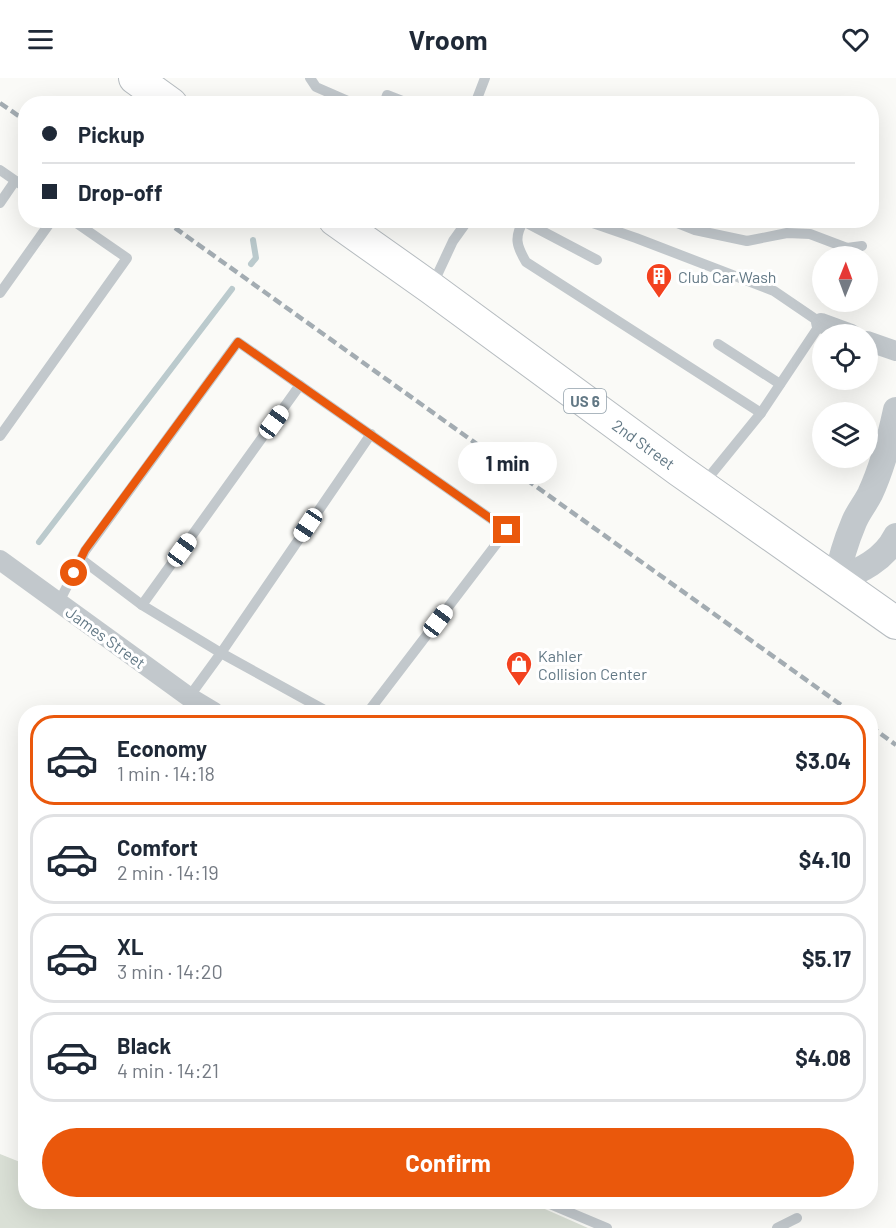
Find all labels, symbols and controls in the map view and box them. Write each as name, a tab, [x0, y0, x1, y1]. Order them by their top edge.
icon: menu	[24, 23, 57, 56]
text: Vroom	[409, 23, 487, 55]
icon: heart	[839, 23, 872, 56]
text: Pickup	[78, 121, 145, 147]
text: Drop-off	[78, 179, 162, 205]
north arrow	[812, 246, 878, 312]
map controls	[812, 246, 878, 468]
building icon: Club Car Wash	[644, 261, 674, 299]
place label: Club Car Wash	[678, 267, 776, 286]
button: locate	[812, 324, 878, 390]
road number: US 6	[564, 389, 606, 413]
car	[256, 402, 292, 442]
button: layers	[812, 402, 878, 468]
street label: 2nd Street	[609, 415, 679, 473]
callout: 1 min	[458, 443, 556, 485]
text: 1 min	[486, 451, 529, 475]
car	[290, 505, 326, 545]
route end	[493, 516, 520, 543]
car	[164, 530, 200, 570]
route start	[60, 559, 87, 586]
car	[420, 601, 456, 641]
street label: James Street	[63, 602, 149, 672]
place label: Kahler Collision Center	[538, 646, 647, 683]
shop icon: Kahler Collision Center	[504, 649, 534, 687]
icon: car	[45, 733, 99, 787]
text: Economy	[117, 735, 207, 761]
text: $3.04	[795, 747, 851, 773]
text: 1 min · 14:18	[117, 761, 215, 785]
icon: car	[45, 832, 99, 886]
text: Comfort	[117, 834, 198, 860]
text: $4.10	[799, 846, 851, 872]
text: 2 min · 14:19	[117, 860, 219, 884]
icon: car	[45, 931, 99, 985]
text: XL	[117, 933, 143, 959]
text: $5.17	[802, 945, 851, 971]
text: 3 min · 14:20	[117, 959, 223, 983]
icon: car	[45, 1030, 99, 1084]
text: Black	[117, 1032, 171, 1058]
text: $4.08	[795, 1044, 851, 1070]
text: 4 min · 14:21	[117, 1058, 219, 1082]
button: Confirm	[42, 1128, 854, 1197]

